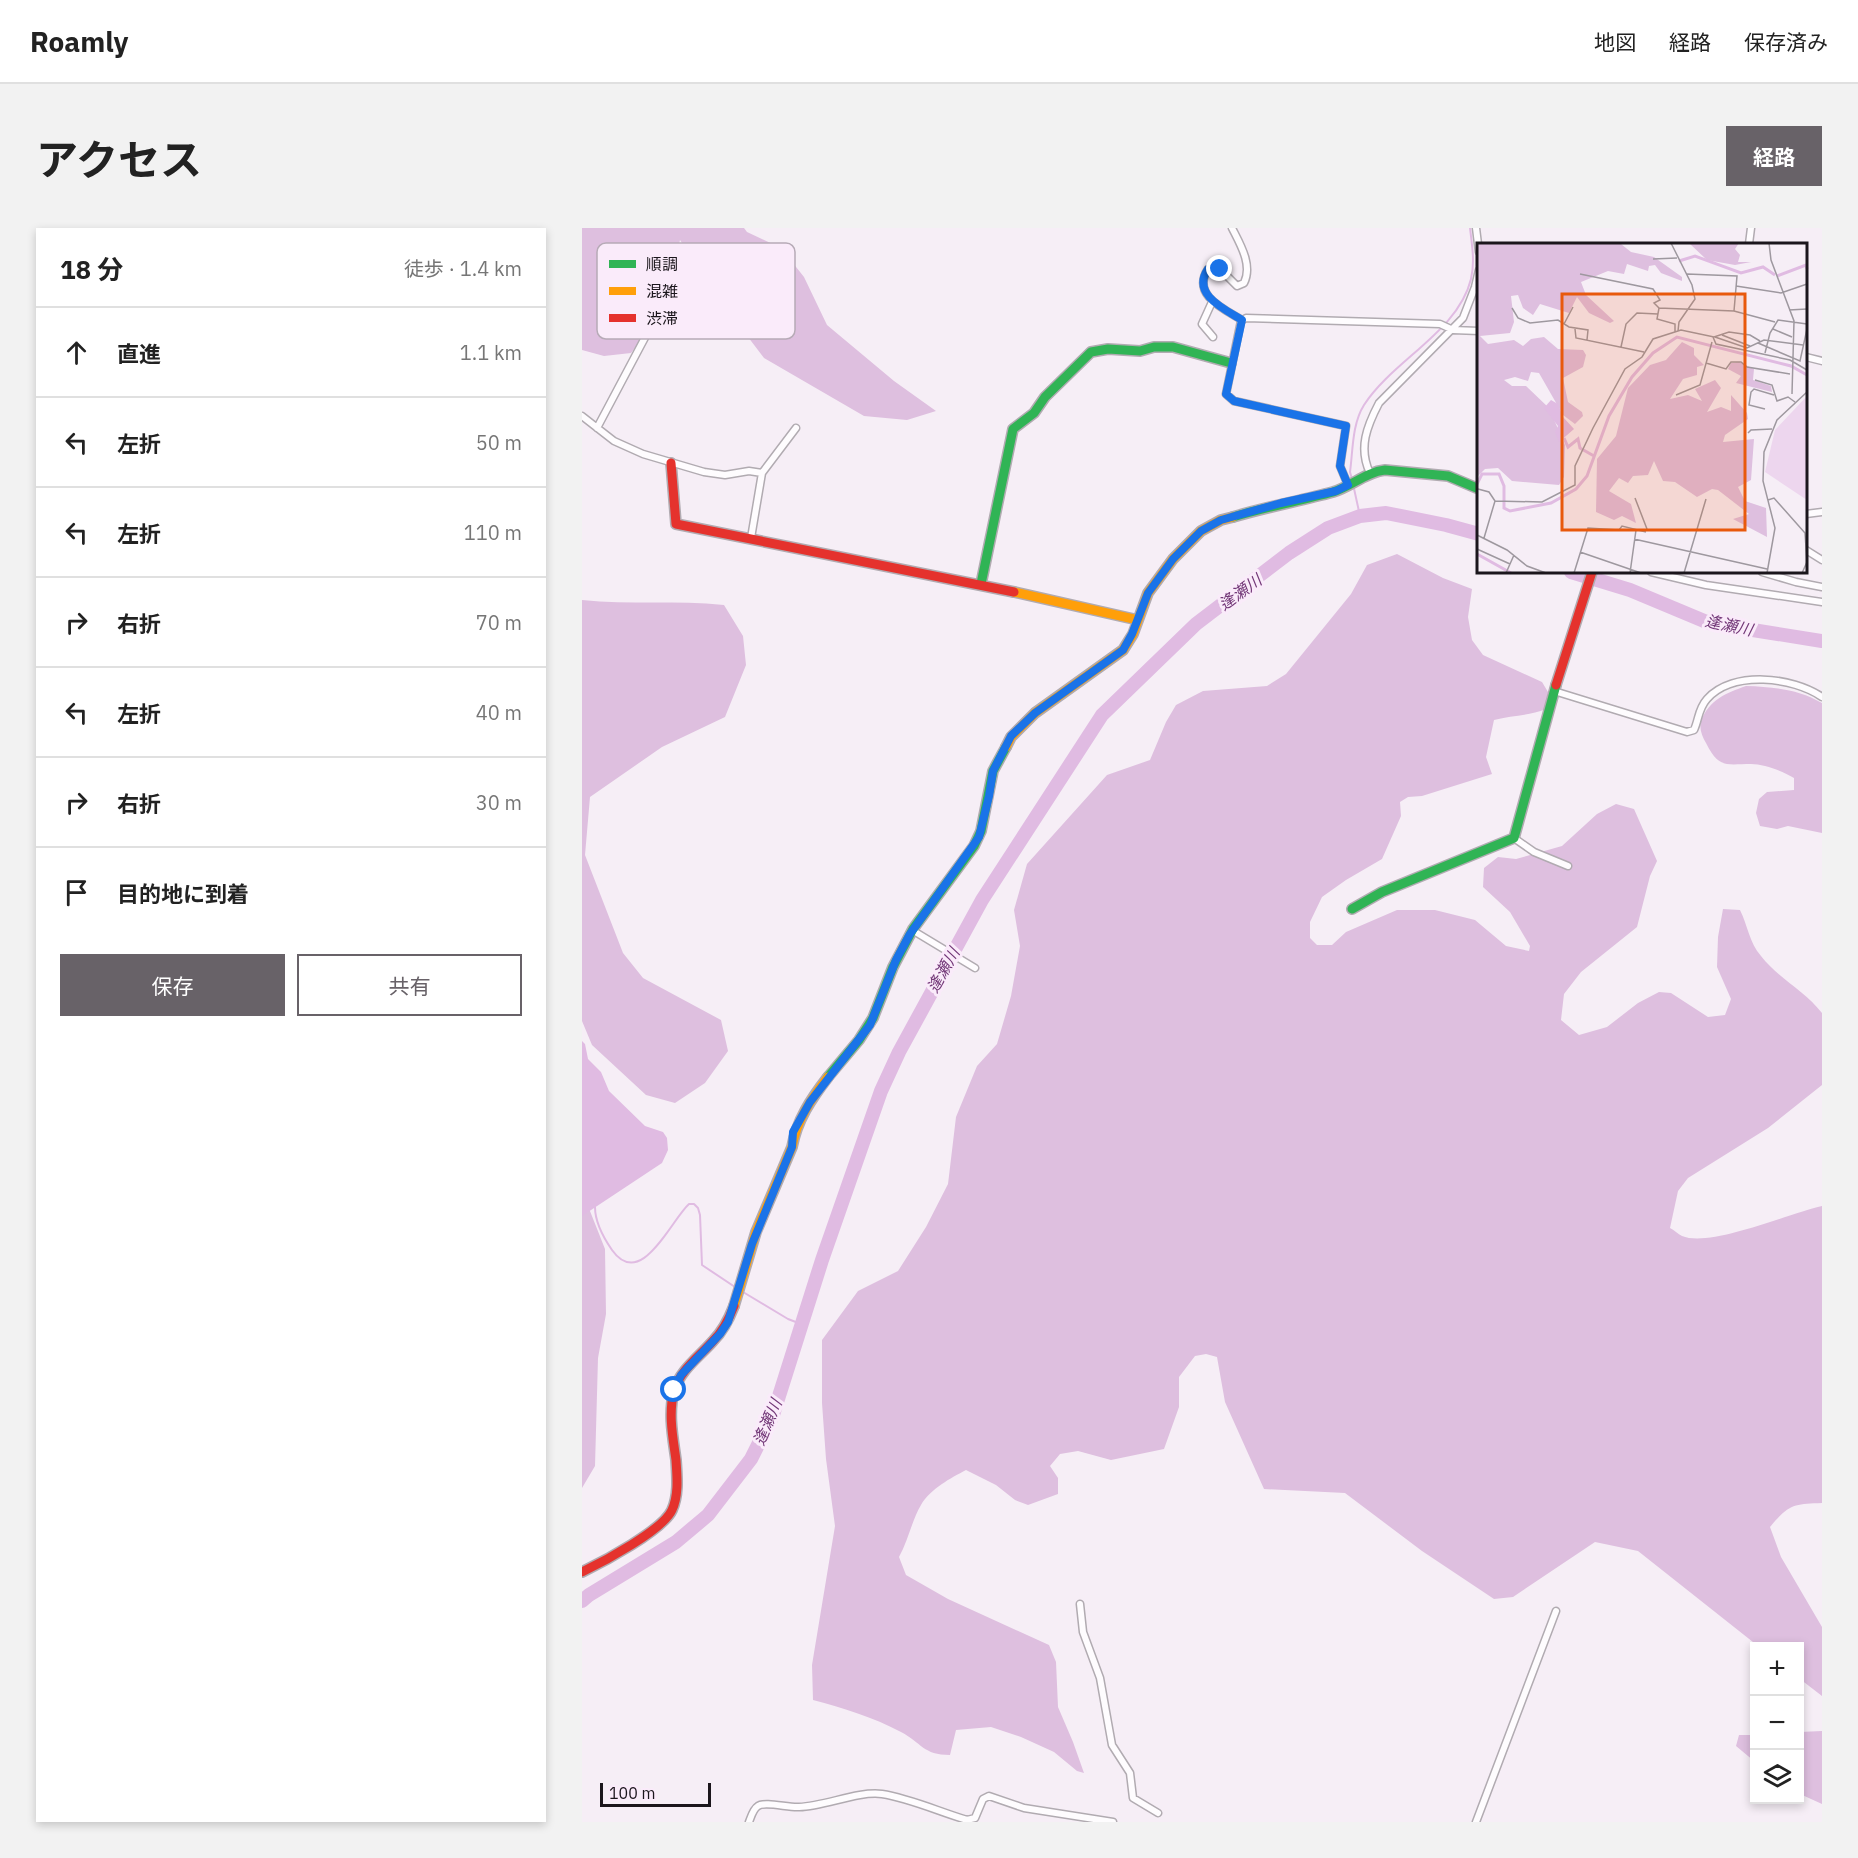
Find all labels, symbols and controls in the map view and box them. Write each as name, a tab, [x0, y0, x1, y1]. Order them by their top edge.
text: Roamly	[30, 23, 128, 60]
text: 地図	[1594, 28, 1636, 56]
text: 経路	[1669, 28, 1711, 56]
text: 保存済み	[1744, 28, 1828, 56]
button: 経路	[1726, 126, 1822, 186]
text: アクセス	[36, 132, 202, 187]
legend	[597, 243, 795, 339]
inset map	[1477, 243, 1807, 573]
text: 18 分	[60, 252, 123, 286]
text: 順調	[646, 254, 678, 274]
text: 徒歩 · 1.4 km	[404, 255, 522, 282]
route end	[1206, 255, 1232, 281]
text: 混雑	[646, 281, 678, 301]
text: 渋滞	[646, 308, 678, 328]
icon: ahead	[60, 336, 93, 369]
text: 直進	[117, 339, 161, 368]
text: 1.1 km	[460, 339, 522, 366]
icon: left	[60, 426, 93, 459]
text: 左折	[117, 429, 161, 458]
text: 50 m	[476, 429, 522, 456]
icon: left	[60, 516, 93, 549]
text: 左折	[117, 519, 161, 548]
text: 110 m	[464, 519, 522, 546]
water label: 逢瀬川	[1215, 569, 1267, 614]
icon: right	[60, 606, 93, 639]
text: 右折	[117, 609, 161, 638]
text: 70 m	[476, 609, 522, 636]
water label: 逢瀬川	[1703, 610, 1757, 640]
icon: left	[60, 696, 93, 729]
text: 左折	[117, 699, 161, 728]
text: 40 m	[476, 699, 522, 726]
icon: right	[60, 786, 93, 819]
text: 右折	[117, 789, 161, 818]
text: 30 m	[476, 789, 522, 816]
icon: arrive	[60, 876, 93, 909]
text: 目的地に到着	[117, 879, 249, 908]
water label: 逢瀬川	[923, 942, 964, 996]
button: 保存	[60, 954, 285, 1016]
button: 共有	[297, 954, 522, 1016]
route start	[660, 1376, 686, 1402]
water label: 逢瀬川	[748, 1394, 786, 1448]
map controls	[1750, 1642, 1804, 1804]
button: +	[1750, 1642, 1804, 1696]
button: −	[1750, 1696, 1804, 1750]
button: layers	[1750, 1750, 1804, 1804]
scale bar	[600, 1780, 711, 1808]
text: 100 m	[609, 1783, 656, 1803]

